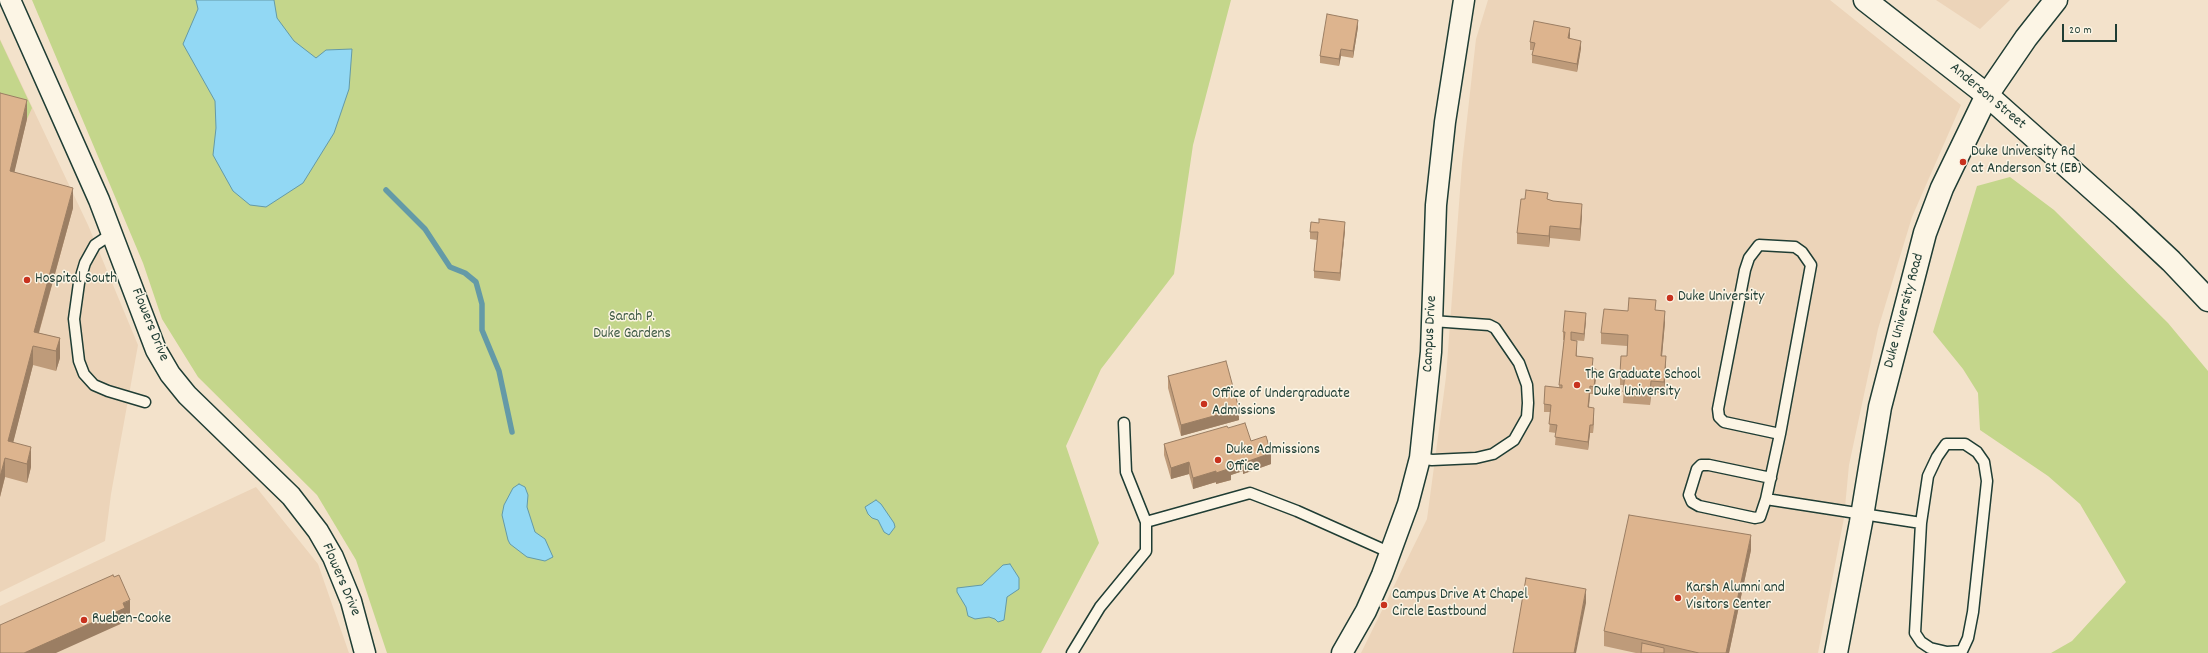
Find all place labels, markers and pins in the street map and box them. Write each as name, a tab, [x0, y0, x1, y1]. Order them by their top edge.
place label: Duke University Rd at Anderson St (EB)	[1971, 144, 2082, 179]
marker: Duke University Rd at Anderson St (EB)	[1958, 157, 1968, 167]
place label: Hospital South	[35, 271, 117, 289]
marker: Hospital South	[22, 275, 32, 285]
place label: Duke University	[1678, 289, 1764, 307]
marker: Duke University	[1665, 293, 1675, 303]
place label: The Graduate School - Duke University	[1585, 367, 1701, 402]
marker: The Graduate School - Duke University	[1572, 380, 1582, 390]
place label: Office of Undergraduate Admissions	[1212, 386, 1350, 421]
marker: Office of Undergraduate Admissions	[1199, 399, 1209, 409]
place label: Duke Admissions Office	[1226, 442, 1320, 477]
marker: Duke Admissions Office	[1213, 455, 1223, 465]
place label: Karsh Alumni and Visitors Center	[1686, 580, 1785, 615]
place label: Campus Drive At Chapel Circle Eastbound	[1392, 587, 1528, 622]
marker: Karsh Alumni and Visitors Center	[1673, 593, 1683, 603]
marker: Campus Drive At Chapel Circle Eastbound	[1379, 600, 1389, 610]
place label: Rueben-Cooke	[92, 611, 171, 629]
marker: Rueben-Cooke	[79, 615, 89, 625]

